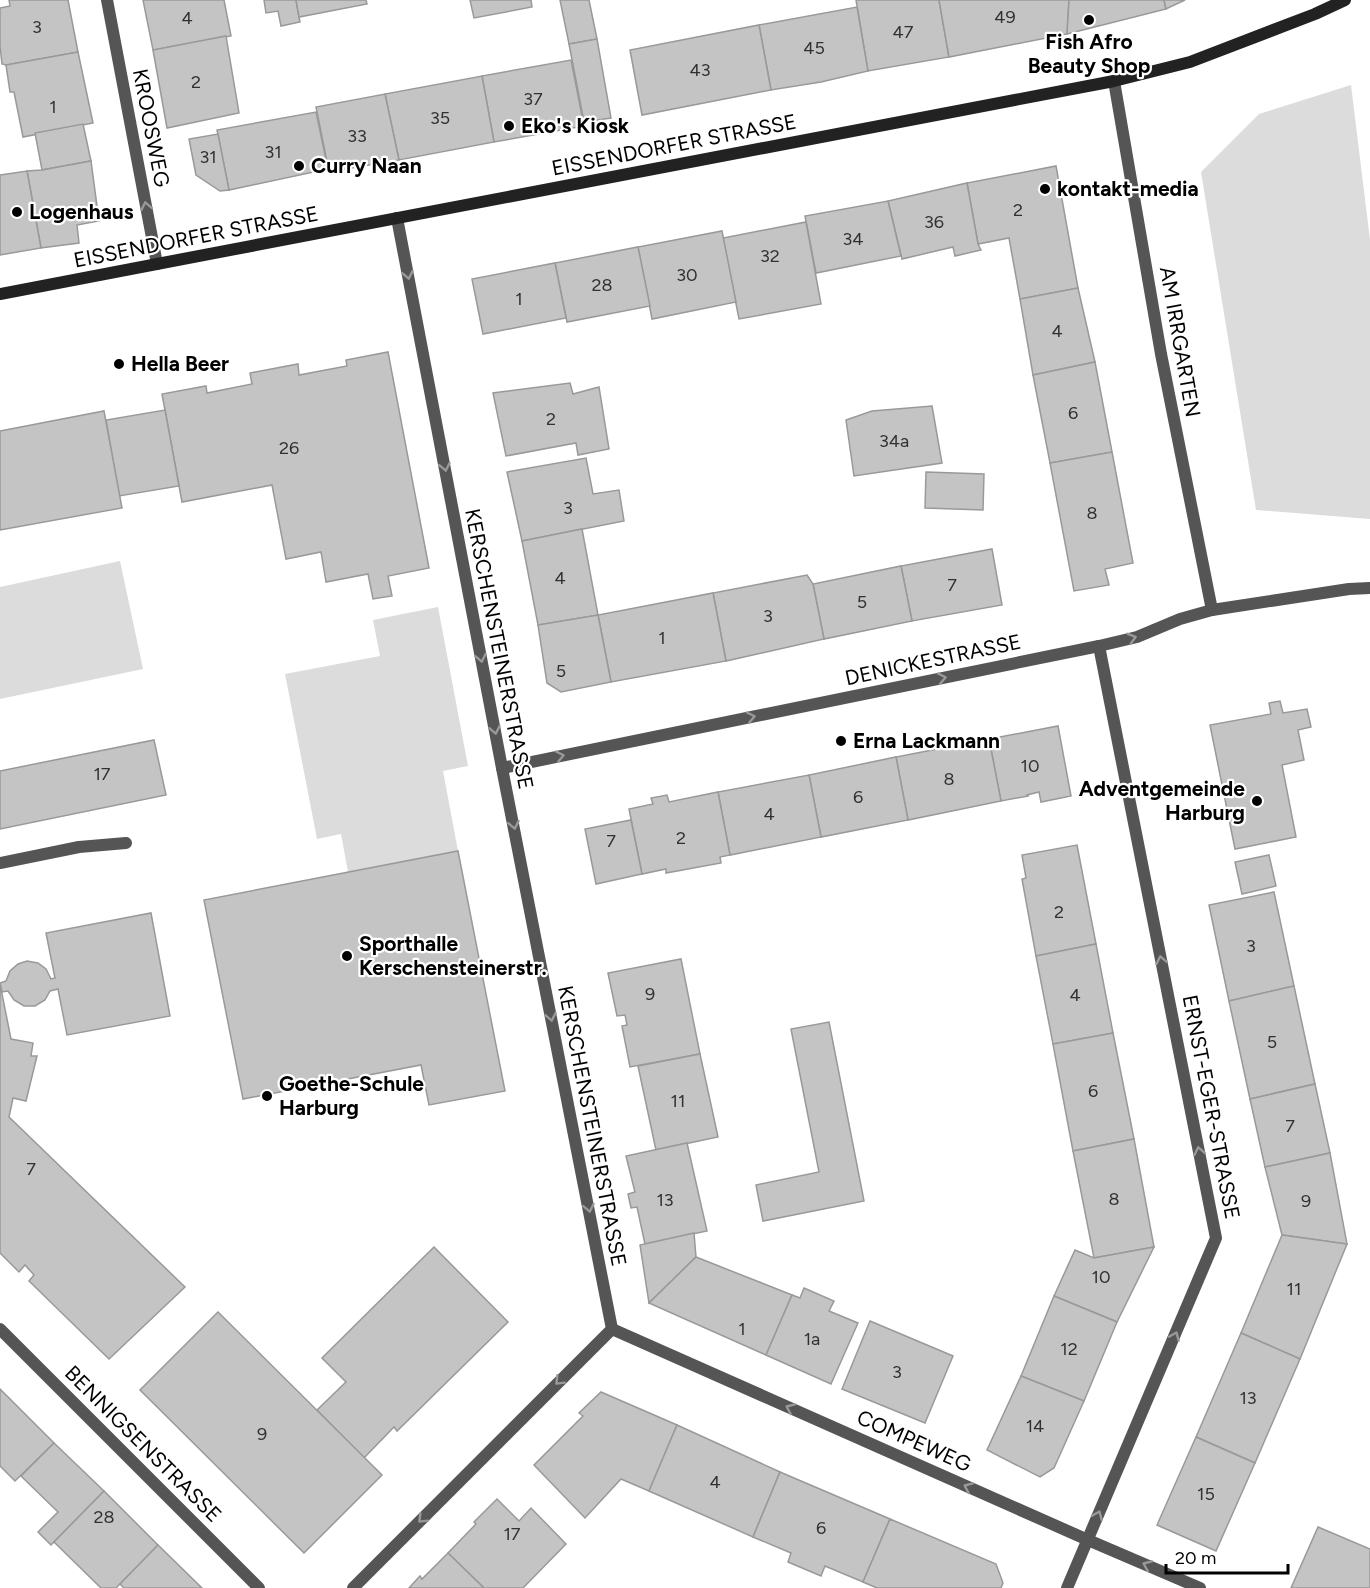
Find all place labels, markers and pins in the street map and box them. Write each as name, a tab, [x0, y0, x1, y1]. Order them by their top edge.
marker: Fish Afro Beauty Shop	[1082, 13, 1096, 27]
place label: Fish Afro Beauty Shop	[1028, 29, 1150, 78]
place label: Eko's Kiosk	[521, 113, 630, 138]
marker: Eko's Kiosk	[502, 119, 516, 133]
place label: Curry Naan	[311, 153, 422, 178]
marker: Curry Naan	[292, 159, 306, 173]
place label: kontakt-media	[1057, 176, 1199, 201]
marker: kontakt-media	[1038, 182, 1052, 196]
place label: Logenhaus	[29, 199, 134, 224]
marker: Logenhaus	[10, 205, 24, 219]
place label: Hella Beer	[131, 351, 229, 376]
marker: Hella Beer	[112, 357, 126, 371]
place label: Erna Lackmann	[853, 728, 1000, 753]
marker: Erna Lackmann	[834, 734, 848, 748]
place label: Adventgemeinde Harburg	[1079, 776, 1245, 825]
marker: Adventgemeinde Harburg	[1250, 794, 1264, 808]
place label: Sporthalle Kerschensteinerstr.	[359, 931, 547, 980]
marker: Sporthalle Kerschensteinerstr.	[340, 949, 354, 963]
place label: Goethe-Schule Harburg	[279, 1071, 424, 1120]
marker: Goethe-Schule Harburg	[260, 1089, 274, 1103]

